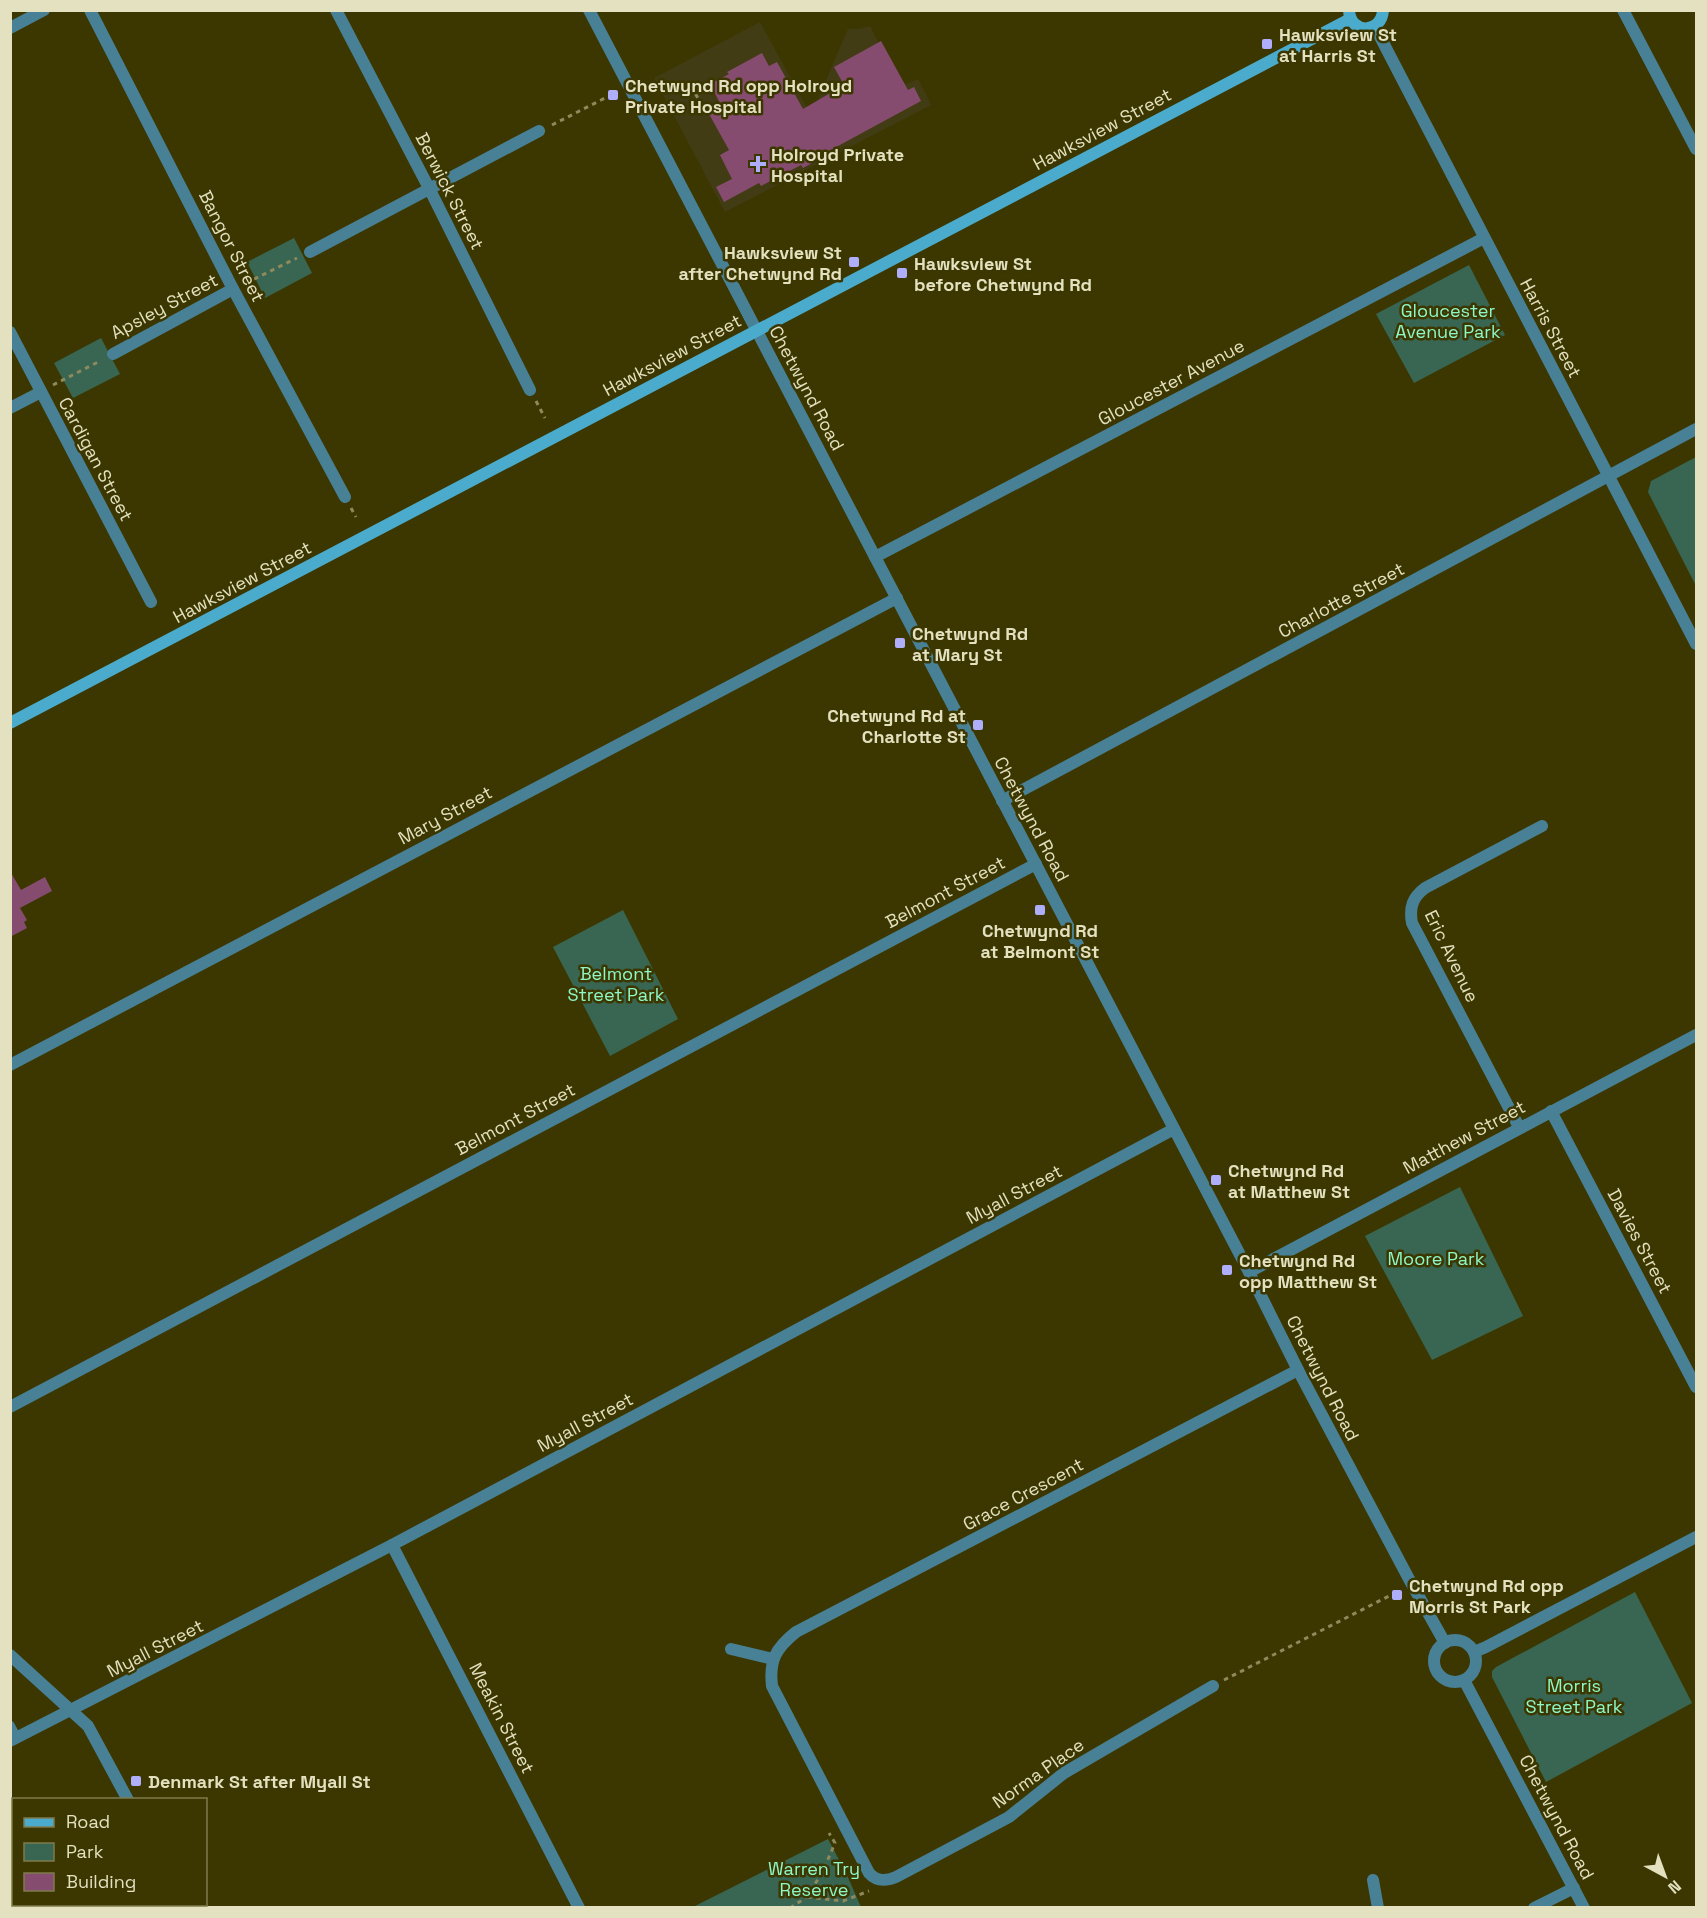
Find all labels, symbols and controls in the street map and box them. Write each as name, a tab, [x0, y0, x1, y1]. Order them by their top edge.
place label: Hawksview St at Harris St	[1279, 23, 1397, 67]
marker: Hawksview St at Harris St	[1260, 37, 1274, 51]
place label: Chetwynd Rd opp Holroyd Private Hospital	[625, 74, 852, 118]
street label: Hawksview Street	[1029, 83, 1175, 175]
marker: Chetwynd Rd opp Holroyd Private Hospital	[606, 88, 620, 102]
street label: Berwick Street	[411, 129, 489, 253]
place label: Holroyd Private Hospital	[771, 143, 904, 187]
marker: Holroyd Private Hospital	[749, 155, 767, 173]
street label: Bangor Street	[194, 186, 270, 306]
place label: Hawksview St after Chetwynd Rd	[678, 241, 842, 285]
place label: Hawksview St before Chetwynd Rd	[914, 252, 1092, 296]
marker: Hawksview St after Chetwynd Rd	[847, 255, 861, 269]
marker: Hawksview St before Chetwynd Rd	[895, 266, 909, 280]
street label: Apsley Street	[106, 268, 222, 344]
street label: Harris Street	[1515, 274, 1587, 382]
park label: Gloucester Avenue Park	[1395, 299, 1501, 343]
street label: Hawksview Street	[599, 309, 745, 401]
street label: Chetwynd Road	[764, 322, 850, 454]
street label: Gloucester Avenue	[1094, 334, 1248, 430]
street label: Cardigan Street	[54, 393, 138, 525]
street label: Hawksview Street	[169, 536, 315, 628]
street label: Charlotte Street	[1274, 557, 1408, 643]
place label: Chetwynd Rd at Mary St	[912, 622, 1028, 666]
marker: Chetwynd Rd at Mary St	[893, 636, 907, 650]
place label: Chetwynd Rd at Charlotte St	[827, 704, 966, 748]
marker: Chetwynd Rd at Charlotte St	[971, 718, 985, 732]
street label: Chetwynd Road	[989, 753, 1075, 885]
street label: Mary Street	[394, 781, 496, 849]
street label: Belmont Street	[881, 851, 1009, 933]
marker: Chetwynd Rd at Belmont St	[1033, 903, 1047, 917]
street label: Eric Avenue	[1420, 906, 1484, 1006]
place label: Chetwynd Rd at Belmont St	[981, 919, 1099, 963]
park label: Belmont Street Park	[567, 962, 665, 1006]
street label: Belmont Street	[451, 1078, 579, 1160]
street label: Matthew Street	[1399, 1095, 1529, 1179]
street label: Myall Street	[962, 1159, 1066, 1229]
place label: Chetwynd Rd at Matthew St	[1228, 1159, 1350, 1203]
marker: Chetwynd Rd at Matthew St	[1209, 1173, 1223, 1187]
street label: Davies Street	[1603, 1185, 1677, 1297]
park label: Moore Park	[1388, 1247, 1485, 1270]
place label: Chetwynd Rd opp Matthew St	[1239, 1249, 1377, 1293]
marker: Chetwynd Rd opp Matthew St	[1220, 1263, 1234, 1277]
street label: Chetwynd Road	[1281, 1311, 1365, 1445]
street label: Myall Street	[533, 1387, 637, 1457]
street label: Grace Crescent	[959, 1453, 1087, 1535]
place label: Chetwynd Rd opp Morris St Park	[1409, 1574, 1564, 1618]
marker: Chetwynd Rd opp Morris St Park	[1390, 1588, 1404, 1602]
street label: Myall Street	[103, 1614, 207, 1682]
street label: Meakin Street	[464, 1659, 540, 1777]
park label: Morris Street Park	[1525, 1674, 1623, 1718]
street label: Norma Place	[988, 1733, 1088, 1813]
street label: Chetwynd Road	[1514, 1751, 1600, 1883]
place label: Denmark St after Myall St	[148, 1770, 371, 1793]
marker: Denmark St after Myall St	[129, 1774, 143, 1788]
legend	[12, 1798, 207, 1906]
text: Road	[66, 1810, 110, 1833]
text: Park	[66, 1840, 104, 1863]
north arrow	[1635, 1846, 1695, 1906]
park label: Warren Try Reserve	[768, 1857, 860, 1901]
text: Building	[66, 1870, 136, 1893]
text: N	[1664, 1875, 1685, 1898]

